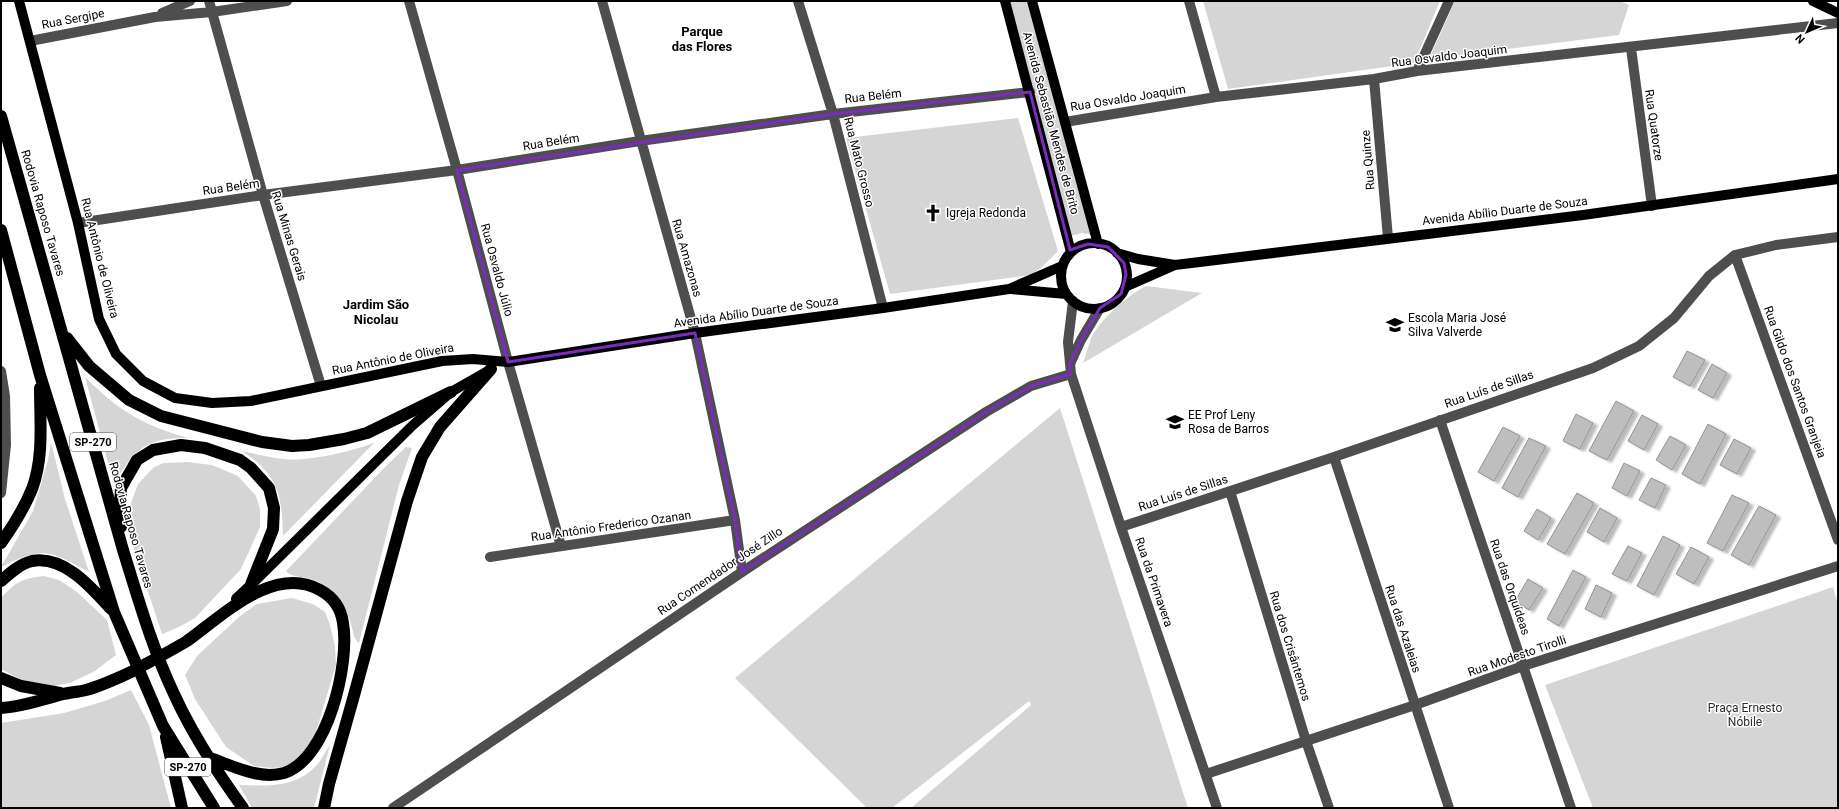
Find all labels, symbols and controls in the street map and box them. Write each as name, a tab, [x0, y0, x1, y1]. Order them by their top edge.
street label: Rua Sergipe	[40, 6, 106, 32]
north arrow	[1787, 12, 1827, 52]
district label: Parque das Flores	[672, 24, 733, 54]
street label: Avenida Sebastião Mendes de Brito	[1020, 30, 1082, 216]
text: N	[1793, 31, 1808, 46]
street label: Rua Osvaldo Joaquim	[1390, 42, 1508, 70]
street label: Rua Osvaldo Joaquim	[1069, 82, 1187, 114]
street label: Rua Belém	[844, 86, 902, 106]
street label: Rua Quatorze	[1642, 88, 1666, 162]
street label: Rua Mato Grosso	[841, 116, 877, 209]
street label: Rua Quinze	[1358, 129, 1378, 191]
street label: Rua Belém	[522, 131, 580, 153]
street label: Rodovia Raposo Tavares	[18, 148, 68, 278]
street label: Rua Belém	[202, 176, 260, 198]
street label: Rua Minas Gerais	[269, 189, 309, 283]
street label: Avenida Abílio Duarte de Souza	[1422, 194, 1588, 228]
street label: Rua Antônio de Oliveira	[78, 196, 122, 320]
church icon: Igreja Redonda	[923, 203, 943, 223]
place label: Igreja Redonda	[946, 206, 1026, 220]
street label: Rua Amazonas	[669, 217, 705, 299]
street label: Rua Osvaldo Júlio	[478, 222, 516, 318]
street label: Avenida Abílio Duarte de Souza	[673, 293, 839, 331]
district label: Jardim São Nicolau	[343, 297, 409, 327]
street label: Rua Gildo dos Santos Granjeia	[1761, 304, 1829, 460]
place label: Escola Maria José Silva Valverde	[1408, 311, 1506, 339]
school or university icon: Escola Maria José Silva Valverde	[1385, 315, 1405, 335]
street label: Rua Antônio de Oliveira	[331, 340, 455, 378]
street label: Rua Luís de Sillas	[1443, 367, 1535, 411]
place label: EE Prof Leny Rosa de Barros	[1188, 408, 1269, 436]
school or university icon: EE Prof Leny Rosa de Barros	[1165, 412, 1185, 432]
road number: SP-270	[70, 433, 116, 451]
street label: Rodovia Raposo Tavares	[106, 460, 156, 590]
street label: Rua Luís de Sillas	[1137, 472, 1229, 514]
street label: Rua Antônio Frederico Ozanan	[530, 508, 692, 544]
street label: Rua Comendador José Zillo	[655, 524, 785, 618]
street label: Rua da Primavera	[1132, 535, 1176, 629]
street label: Rua das Orquídeas	[1487, 537, 1533, 637]
street label: Rua das Azaleias	[1382, 583, 1424, 675]
street label: Rua dos Crisântemos	[1267, 589, 1313, 703]
street label: Rua Modesto Tirolli	[1466, 633, 1568, 679]
park label: Praça Ernesto Nóbile	[1708, 701, 1782, 729]
road number: SP-270	[165, 758, 211, 776]

